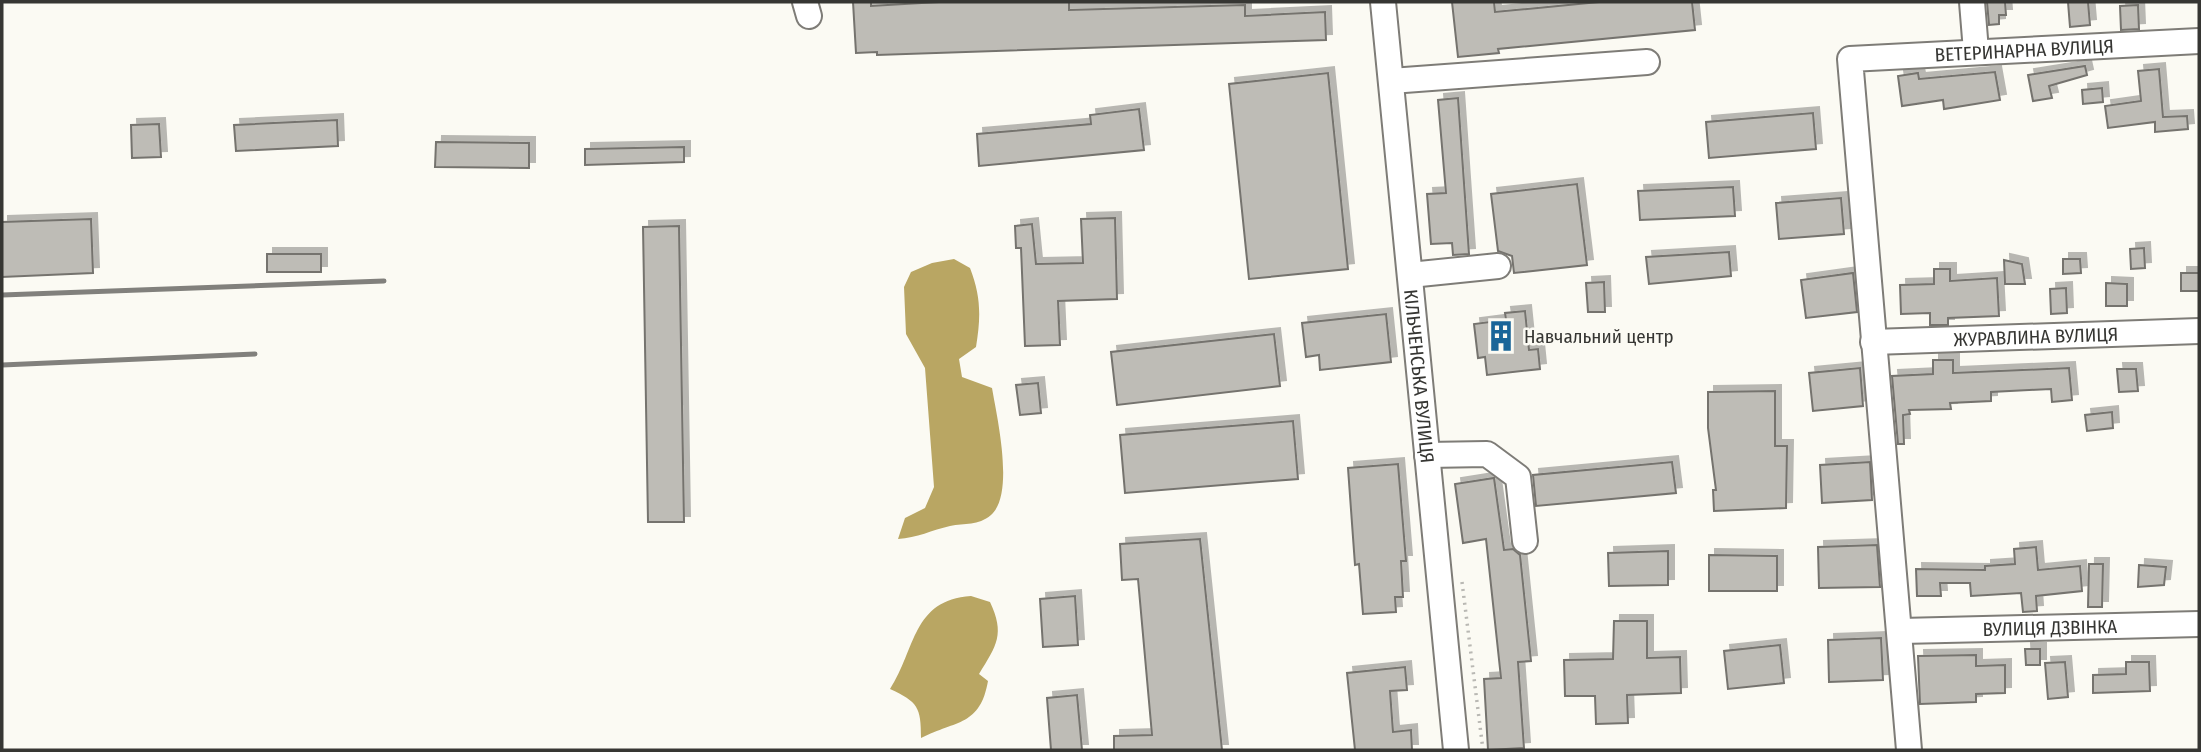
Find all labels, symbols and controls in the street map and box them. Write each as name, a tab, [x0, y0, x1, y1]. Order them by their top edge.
street label: ВЕТЕРИНАРНА ВУЛИЦЯ	[1934, 34, 2114, 67]
street label: КІЛЬЧЕНСЬКА ВУЛИЦЯ	[1399, 288, 1439, 464]
building icon: Навчальний центр	[1484, 319, 1518, 353]
street label: ЖУРАВЛИНА ВУЛИЦЯ	[1953, 323, 2119, 351]
place label: Навчальний центр	[1524, 325, 1674, 348]
street label: ВУЛИЦЯ ДЗВІНКА	[1982, 615, 2117, 641]

